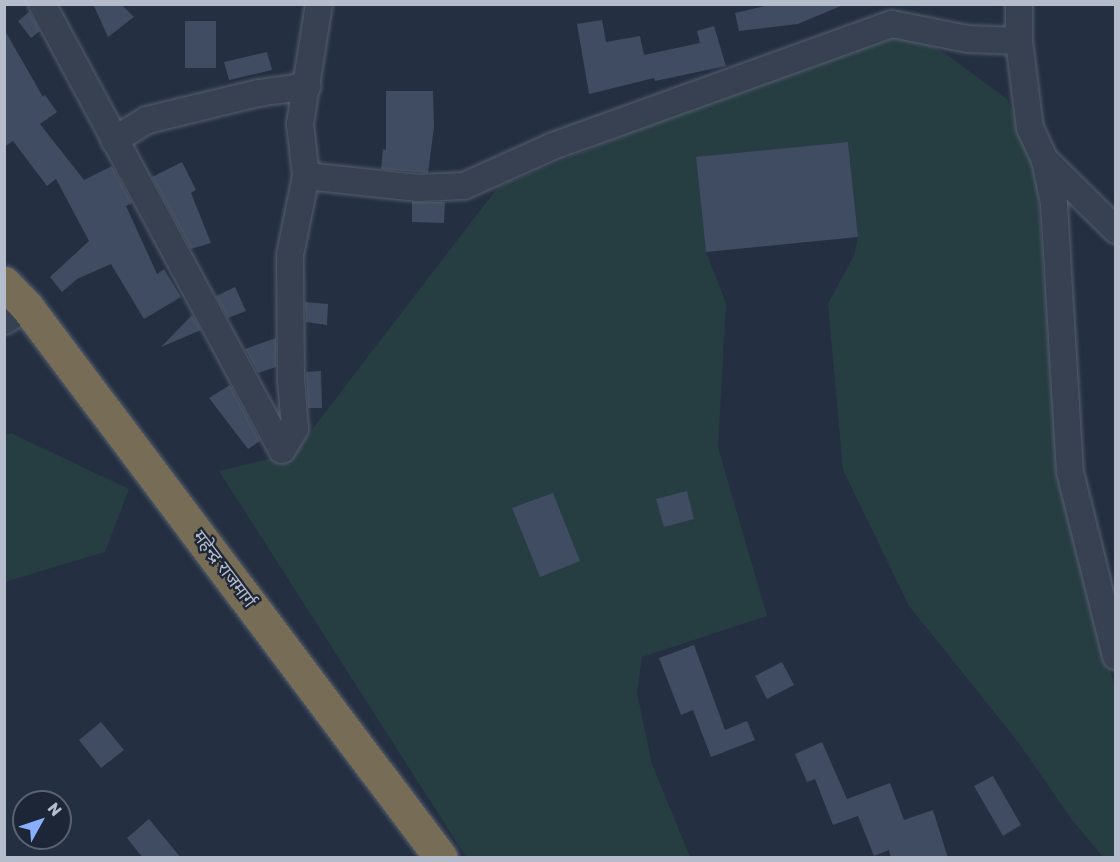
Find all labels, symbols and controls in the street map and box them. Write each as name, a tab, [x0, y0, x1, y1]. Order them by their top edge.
street label: महेन्द्र राजमार्ग	[188, 526, 260, 612]
north arrow	[12, 790, 72, 850]
text: N	[44, 799, 66, 820]

